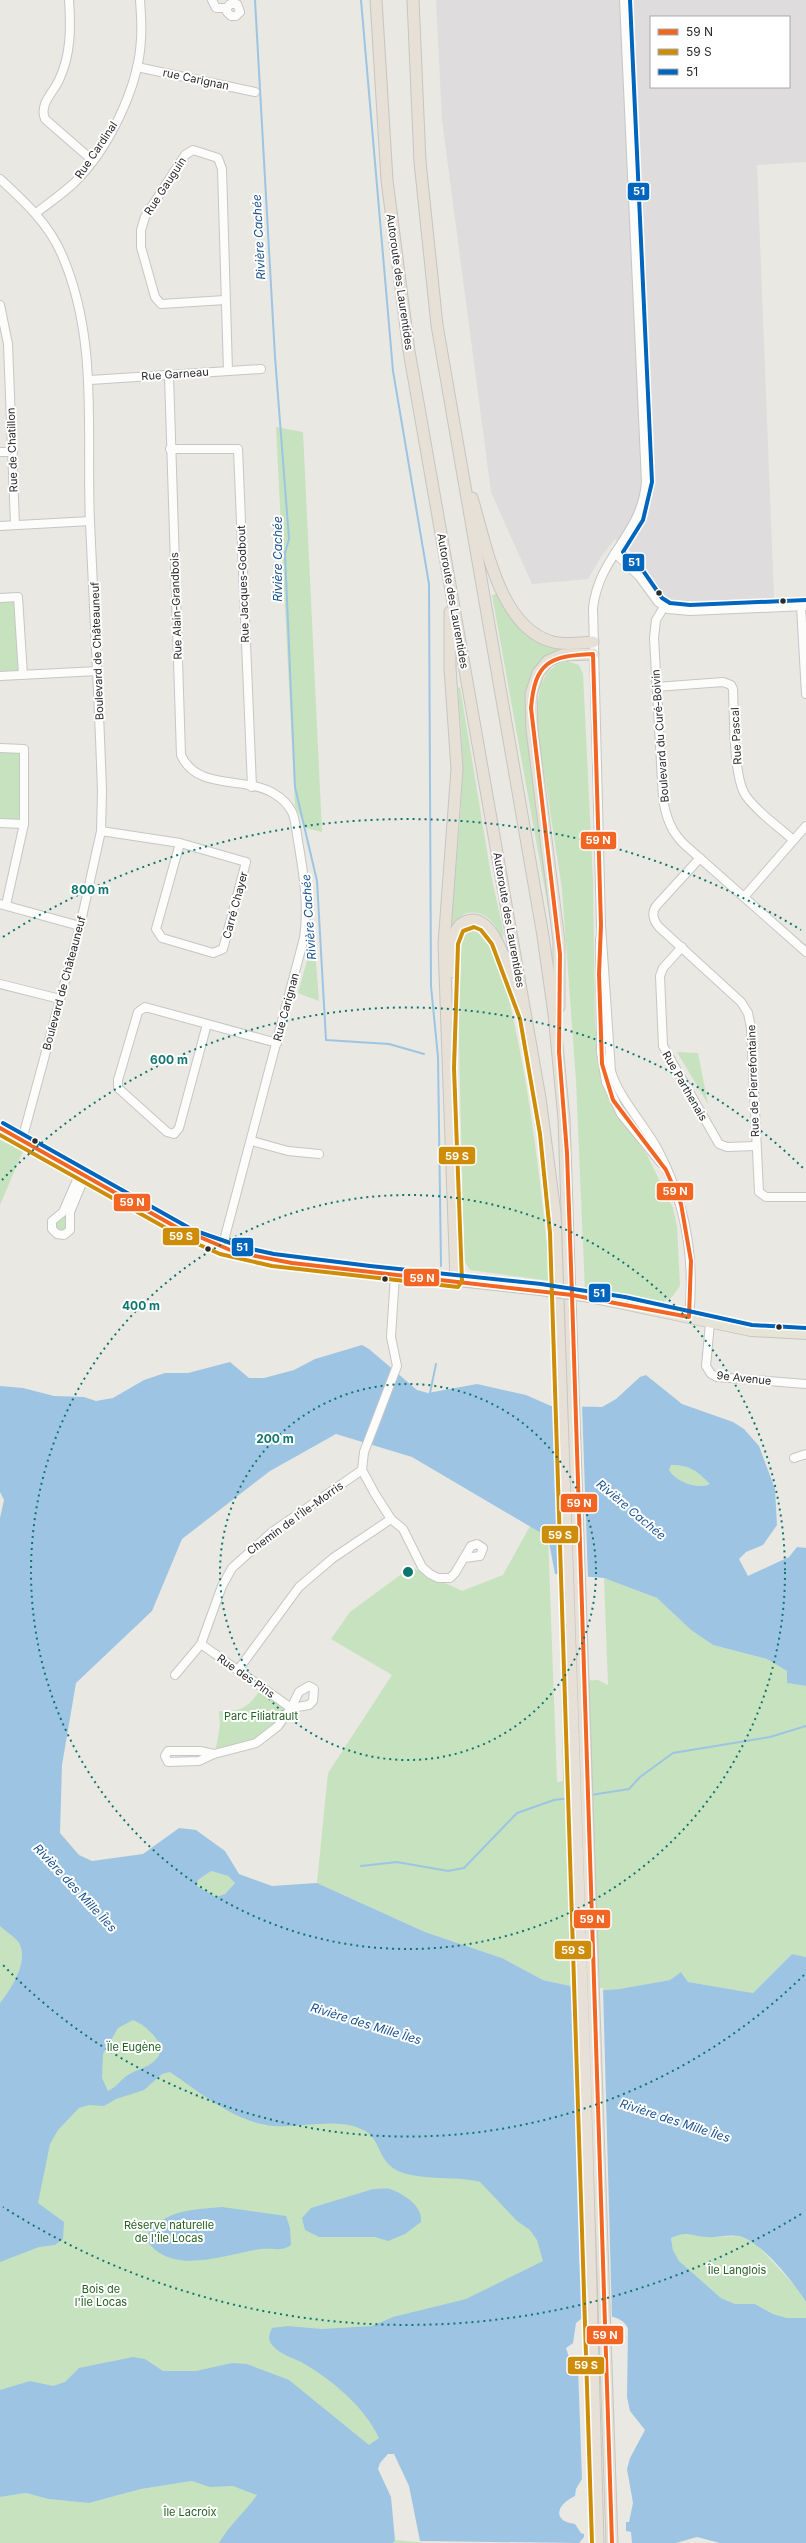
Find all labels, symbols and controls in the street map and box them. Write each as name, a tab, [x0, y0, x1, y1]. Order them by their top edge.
legend	[650, 16, 790, 88]
text: 59 N	[686, 24, 713, 39]
text: 59 S	[686, 44, 712, 59]
text: 51	[686, 64, 698, 79]
street label: rue Carignan	[162, 65, 230, 93]
street label: Rue Cardinal	[72, 119, 120, 181]
street label: Rue Gauguin	[141, 154, 189, 218]
line badge: 51	[627, 182, 650, 201]
text: 51	[633, 184, 645, 198]
water label: Rivière Cachée	[249, 194, 268, 280]
street label: Autoroute des Laurentides	[384, 213, 417, 351]
street label: Rue Garneau	[141, 365, 209, 383]
street label: Rue de Chatillon	[4, 407, 20, 493]
water label: Rivière Cachée	[270, 516, 285, 602]
street label: Rue Jacques-Godbout	[234, 525, 252, 643]
street label: Autoroute des Laurentides	[434, 532, 472, 670]
street label: Rue Alain-Grandbois	[167, 552, 185, 660]
line badge: 51	[622, 553, 645, 572]
text: 51	[628, 555, 640, 569]
street label: Boulevard de Châteauneuf	[88, 582, 106, 720]
unlabelled marker	[654, 588, 664, 598]
unlabelled marker	[778, 596, 788, 606]
street label: Boulevard du Curé-Boivin	[648, 669, 672, 803]
street label: Rue Pascal	[728, 707, 744, 765]
line badge: 59 N	[580, 831, 617, 850]
text: 59 N	[585, 833, 611, 847]
street label: Autoroute des Laurentides	[490, 851, 528, 989]
street label: Carré Chayer	[219, 870, 251, 940]
water label: Rivière Cachée	[298, 874, 319, 960]
text: 800 m	[71, 882, 109, 897]
street label: Boulevard de Châteauneuf	[39, 914, 89, 1052]
street label: Rue Carignan	[270, 971, 302, 1043]
street label: Rue de Pierrefontaine	[744, 1025, 762, 1137]
street label: Rue Parthenais	[659, 1049, 711, 1124]
text: 600 m	[150, 1052, 188, 1067]
unlabelled marker	[30, 1136, 40, 1146]
line badge: 59 S	[438, 1146, 476, 1165]
text: 59 S	[445, 1149, 469, 1163]
line badge: 59 N	[656, 1182, 694, 1201]
text: 59 N	[662, 1184, 688, 1198]
line badge: 59 N	[113, 1193, 151, 1212]
text: 59 N	[119, 1195, 145, 1209]
line badge: 59 S	[162, 1227, 200, 1246]
text: 59 S	[169, 1229, 193, 1243]
line badge: 51	[231, 1237, 254, 1257]
text: 51	[236, 1240, 248, 1254]
unlabelled marker	[203, 1244, 213, 1254]
line badge: 59 N	[403, 1268, 440, 1287]
text: 59 N	[409, 1271, 435, 1285]
unlabelled marker	[380, 1274, 390, 1284]
line badge: 51	[588, 1283, 611, 1303]
text: 51	[593, 1286, 605, 1300]
text: 400 m	[122, 1298, 160, 1313]
unlabelled marker	[774, 1322, 784, 1332]
street label: 9e Avenue	[716, 1368, 772, 1388]
text: 200 m	[256, 1431, 294, 1446]
water label: Rivière Cachée	[594, 1476, 669, 1543]
street label: Chemin de l'Île-Morris	[244, 1478, 346, 1558]
line badge: 59 N	[560, 1493, 598, 1513]
text: 59 N	[566, 1496, 592, 1510]
line badge: 59 S	[541, 1525, 579, 1544]
text: 59 S	[548, 1528, 572, 1542]
centre of rings	[401, 1565, 415, 1579]
street label: Rue des Pins	[214, 1651, 278, 1701]
park label: Parc Filiatrault	[224, 1709, 298, 1723]
water label: Rivière des Mille Îles	[31, 1840, 120, 1935]
line badge: 59 N	[573, 1909, 611, 1929]
text: 59 N	[579, 1912, 605, 1926]
line badge: 59 S	[554, 1940, 592, 1960]
text: 59 S	[561, 1943, 585, 1957]
water label: Rivière des Mille Îles	[309, 2000, 423, 2048]
park label: Ïle Eugène	[106, 2040, 161, 2054]
water label: Rivière des Mille Îles	[618, 2096, 732, 2145]
park label: Réserve naturelle de l'Île Locas	[124, 2218, 214, 2245]
park label: Île Langlois	[707, 2263, 766, 2277]
park label: Bois de l'Île Locas	[75, 2282, 127, 2309]
line badge: 59 N	[586, 2325, 624, 2345]
text: 59 N	[592, 2328, 618, 2342]
line badge: 59 S	[567, 2356, 605, 2375]
text: 59 S	[574, 2358, 598, 2372]
park label: Île Lacroix	[162, 2505, 217, 2519]

